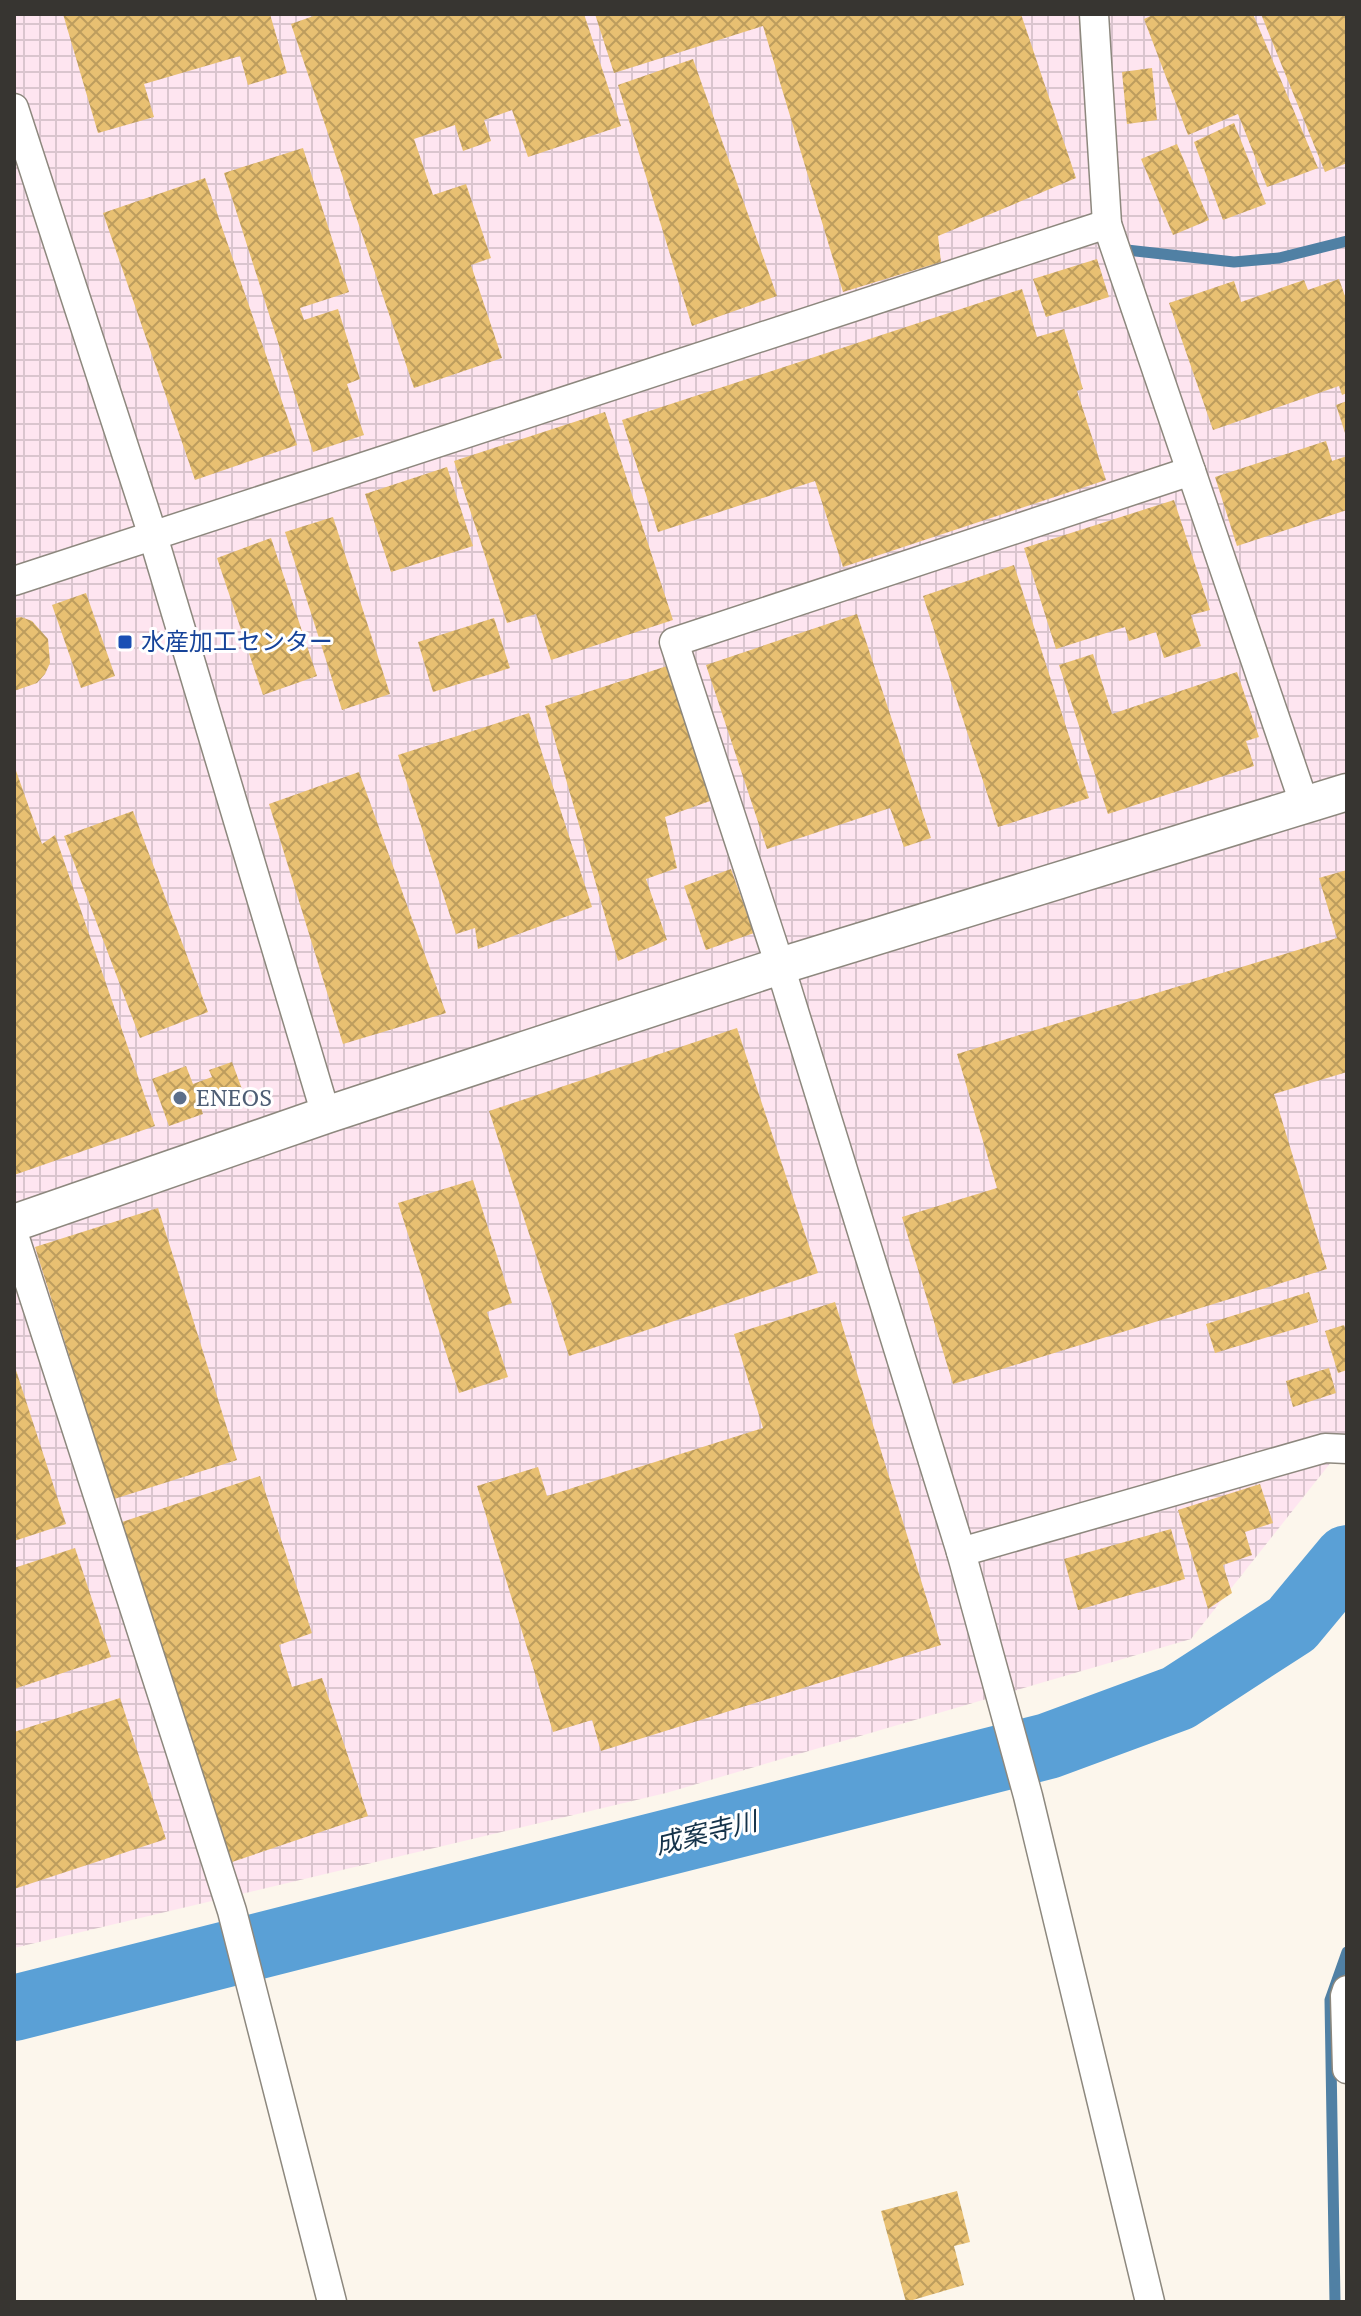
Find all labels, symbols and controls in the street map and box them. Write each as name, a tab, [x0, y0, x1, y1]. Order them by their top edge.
place label: 水産加工センター	[141, 625, 333, 657]
marker: 水産加工センター	[116, 633, 134, 651]
place label: ENEOS	[196, 1081, 272, 1113]
marker: ENEOS	[171, 1089, 189, 1107]
water label: 成案寺川	[651, 1802, 763, 1861]

